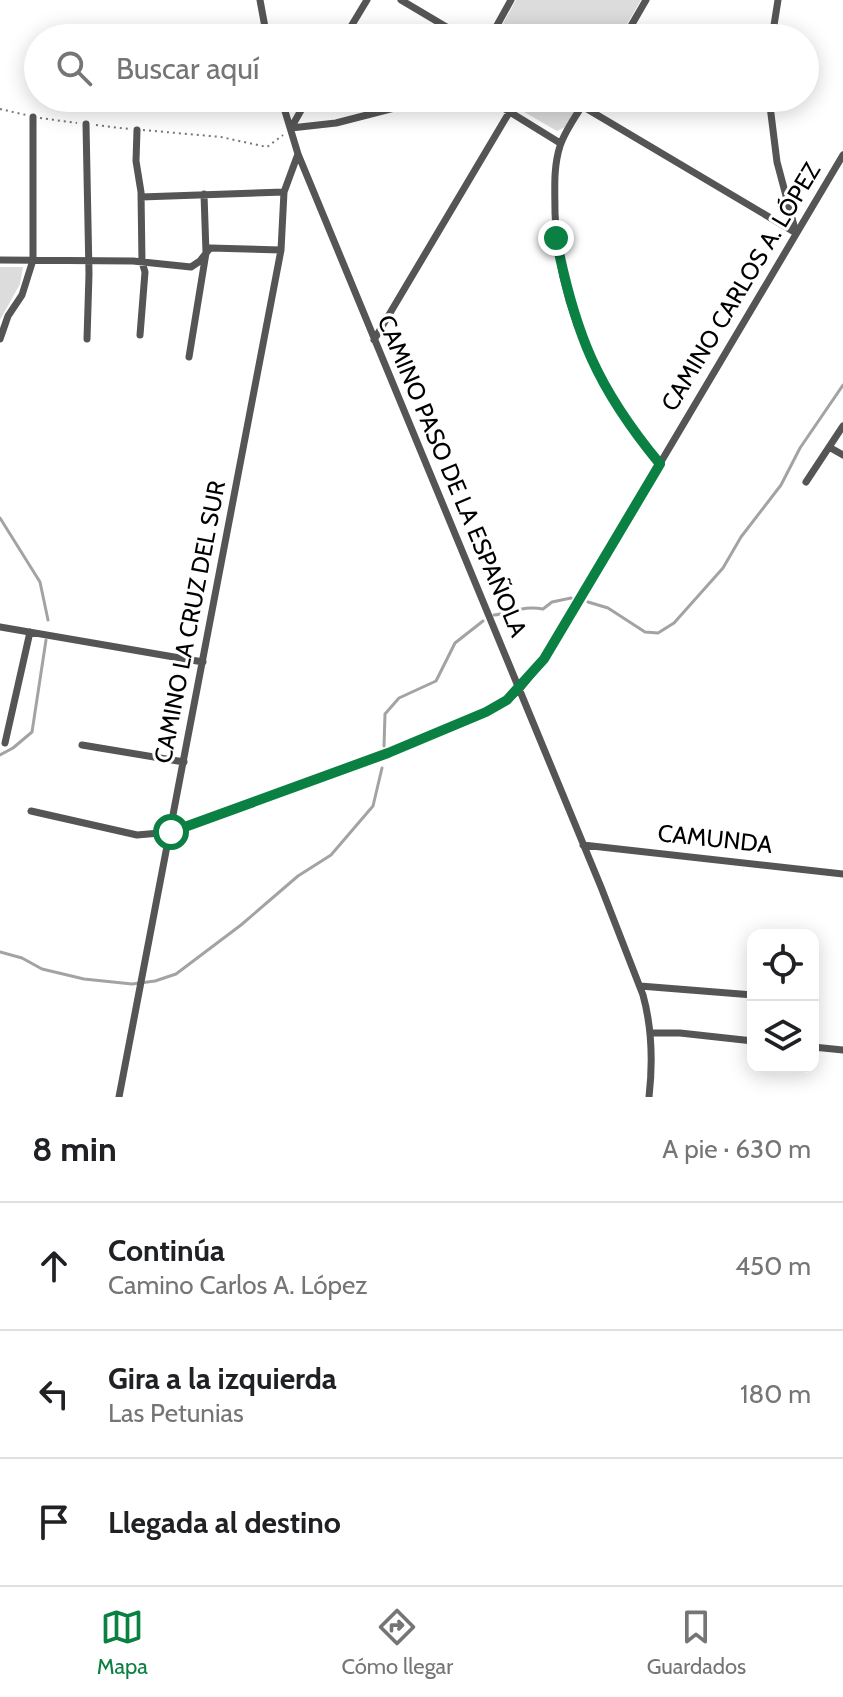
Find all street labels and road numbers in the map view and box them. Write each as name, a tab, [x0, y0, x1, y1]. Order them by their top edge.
street label: CAMINO CARLOS A. LÓPEZ	[655, 157, 827, 416]
street label: CAMINO PASO DE LA ESPAÑOLA	[371, 311, 534, 641]
street label: CAMINO LA CRUZ DEL SUR	[148, 478, 231, 766]
street label: CAMUNDA	[656, 818, 774, 859]

